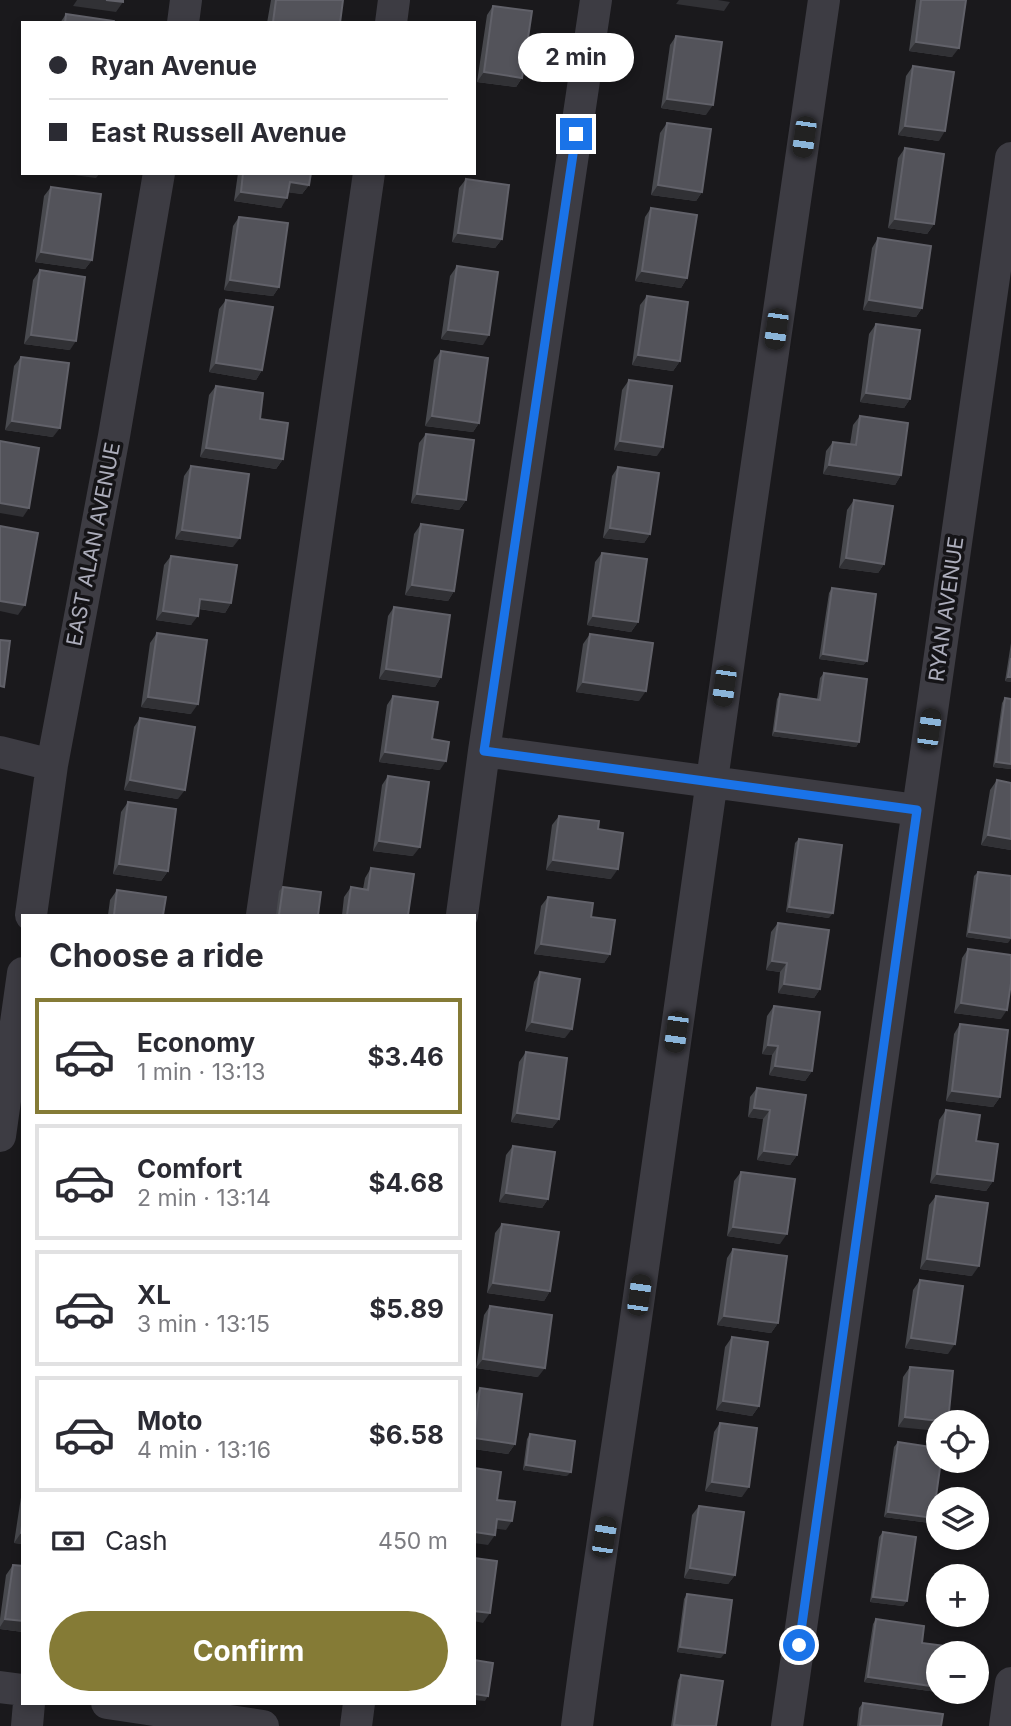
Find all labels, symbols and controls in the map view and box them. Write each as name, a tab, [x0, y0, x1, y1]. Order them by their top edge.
callout: 2 min	[518, 32, 634, 82]
text: 2 min	[545, 43, 607, 71]
text: Ryan Avenue	[91, 50, 257, 81]
car	[791, 115, 818, 159]
text: East Russell Avenue	[91, 117, 346, 148]
route end	[560, 118, 592, 150]
car	[763, 307, 790, 351]
street label: EAST ALAN AVENUE	[61, 440, 125, 648]
street label: RYAN AVENUE	[923, 535, 969, 683]
car	[711, 664, 738, 708]
car	[916, 707, 943, 751]
text: Choose a ride	[49, 936, 264, 975]
car	[663, 1010, 690, 1054]
icon: car	[53, 1025, 116, 1088]
text: Economy	[137, 1027, 255, 1058]
text: $3.46	[368, 1041, 444, 1072]
text: 1 min · 13:13	[137, 1058, 265, 1086]
icon: car	[53, 1151, 116, 1214]
text: Comfort	[137, 1153, 242, 1184]
text: $4.68	[369, 1167, 444, 1198]
text: 2 min · 13:14	[137, 1184, 271, 1212]
car	[626, 1273, 653, 1317]
icon: car	[53, 1277, 116, 1340]
text: XL	[137, 1279, 171, 1310]
text: $5.89	[369, 1293, 444, 1324]
text: 3 min · 13:15	[137, 1310, 270, 1338]
icon: car	[53, 1403, 116, 1466]
text: Moto	[137, 1405, 202, 1436]
map controls	[926, 1410, 989, 1704]
button: locate	[926, 1410, 989, 1473]
text: $6.58	[369, 1419, 444, 1450]
text: 4 min · 13:16	[137, 1436, 271, 1464]
button: layers	[926, 1487, 989, 1550]
car	[591, 1515, 618, 1559]
icon: cash	[49, 1522, 87, 1560]
text: Cash	[105, 1525, 168, 1556]
text: 450 m	[378, 1527, 448, 1555]
button: +	[926, 1564, 989, 1627]
button: Confirm	[49, 1611, 448, 1691]
route start	[783, 1629, 815, 1661]
button: −	[926, 1641, 989, 1704]

